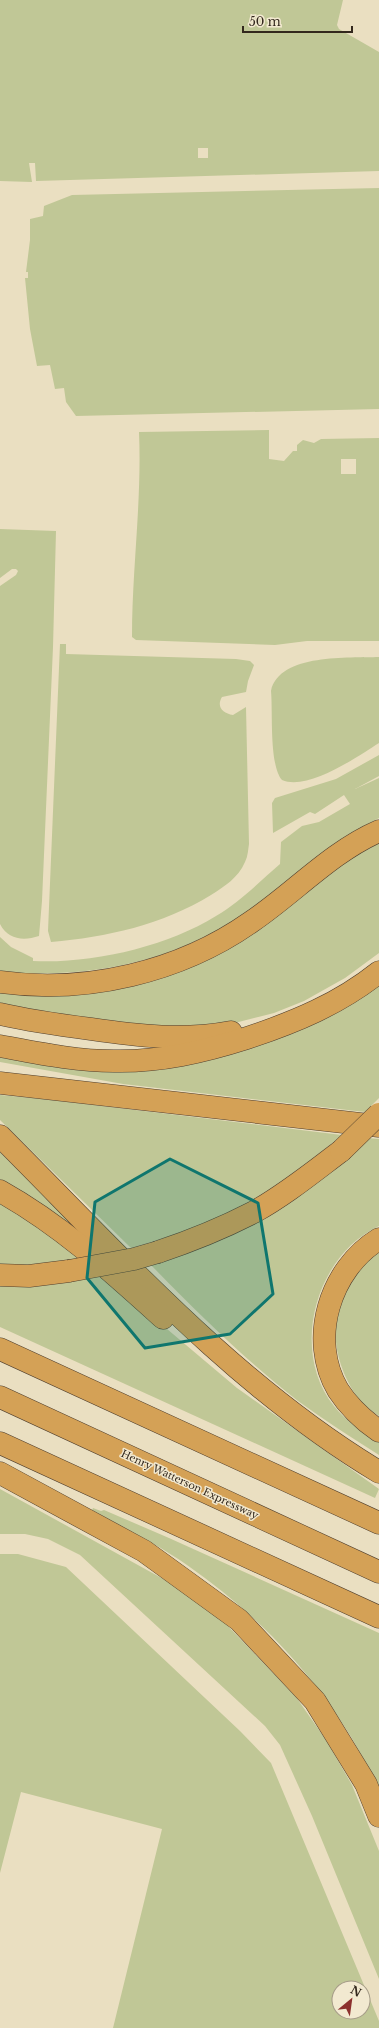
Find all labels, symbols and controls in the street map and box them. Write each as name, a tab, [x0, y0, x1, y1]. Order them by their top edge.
scale bar	[243, 8, 352, 34]
text: 50 m	[249, 14, 281, 29]
street label: Henry Watterson Expressway	[119, 1447, 261, 1522]
north arrow	[331, 1980, 371, 2020]
text: N	[348, 1983, 364, 2000]

